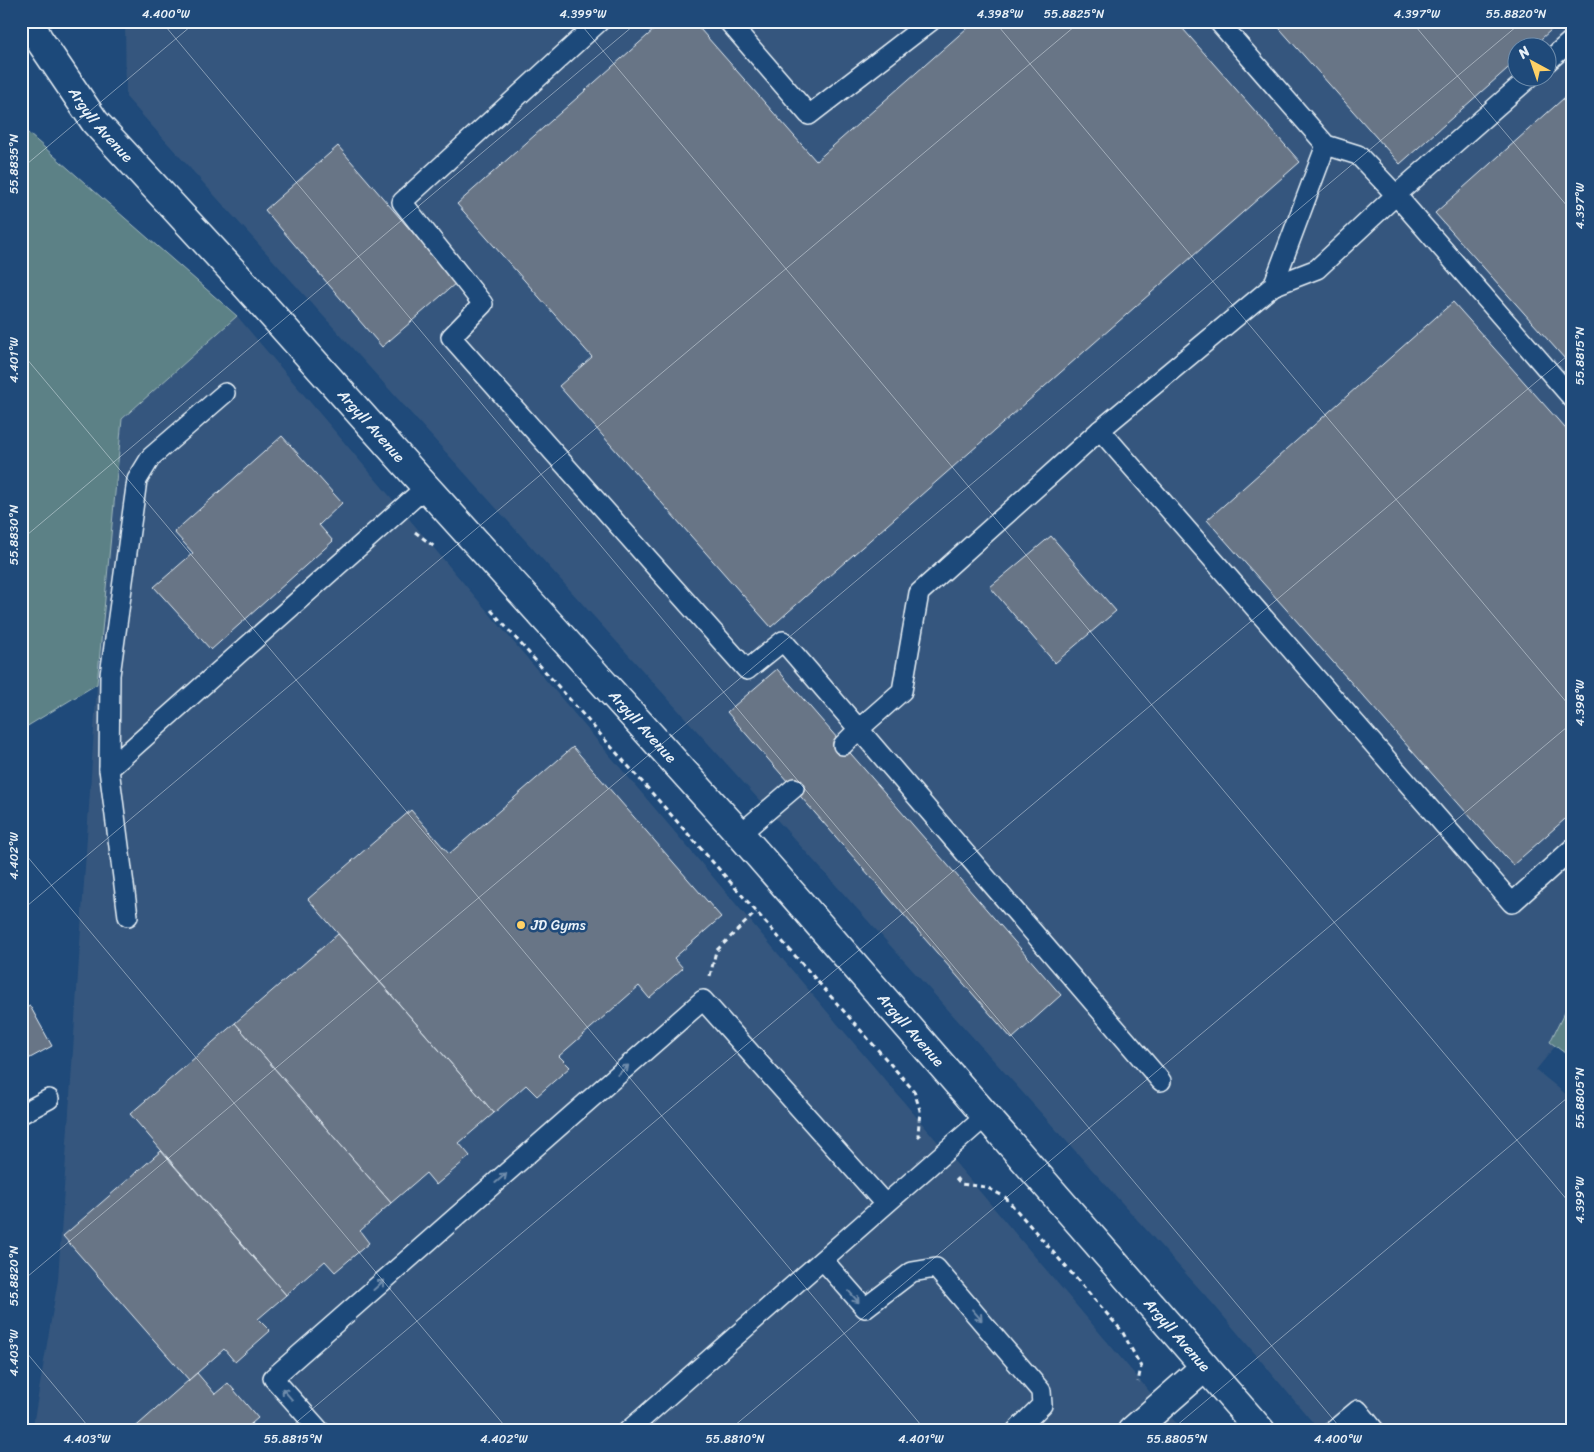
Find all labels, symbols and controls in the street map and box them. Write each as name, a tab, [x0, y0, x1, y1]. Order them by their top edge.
text: 4.400°W	[142, 3, 191, 25]
text: 4.399°W	[560, 3, 607, 25]
text: 4.398°W	[977, 3, 1024, 25]
text: 55.8825°N	[1044, 3, 1105, 25]
text: 4.397°W	[1394, 3, 1441, 25]
text: 55.8820°N	[1486, 3, 1547, 25]
north arrow	[1506, 38, 1556, 88]
text: N	[1511, 40, 1536, 66]
street label: Argyll Avenue	[61, 81, 140, 169]
text: 55.8835°N	[3, 133, 25, 194]
text: 4.397°W	[1569, 182, 1591, 229]
text: 55.8815°N	[1569, 326, 1591, 385]
text: 4.401°W	[3, 336, 25, 383]
street label: Argyll Avenue	[330, 382, 412, 469]
text: 55.8830°N	[3, 504, 25, 565]
text: 4.398°W	[1569, 679, 1591, 726]
street label: Argyll Avenue	[602, 683, 683, 769]
text: 4.402°W	[3, 831, 25, 880]
place label: JD Gyms	[530, 912, 587, 938]
marker: JD Gyms	[515, 919, 527, 931]
street label: Argyll Avenue	[870, 986, 951, 1073]
one-way arrow	[617, 1064, 630, 1076]
text: 55.8805°N	[1569, 1067, 1591, 1129]
one-way arrow	[495, 1172, 508, 1183]
text: 4.399°W	[1569, 1176, 1591, 1223]
text: 55.8820°N	[3, 1245, 25, 1306]
one-way arrow	[373, 1279, 386, 1291]
one-way arrow	[849, 1290, 860, 1303]
street label: Argyll Avenue	[1137, 1291, 1217, 1378]
one-way arrow	[971, 1309, 983, 1322]
text: 4.403°W	[3, 1329, 25, 1377]
one-way arrow	[282, 1388, 293, 1401]
text: 4.403°W	[63, 1428, 111, 1450]
text: 55.8815°N	[264, 1428, 323, 1450]
text: 4.402°W	[480, 1428, 529, 1450]
text: 55.8810°N	[706, 1428, 765, 1450]
text: 4.401°W	[898, 1428, 945, 1450]
text: 55.8805°N	[1146, 1428, 1208, 1450]
text: 4.400°W	[1314, 1428, 1363, 1450]

